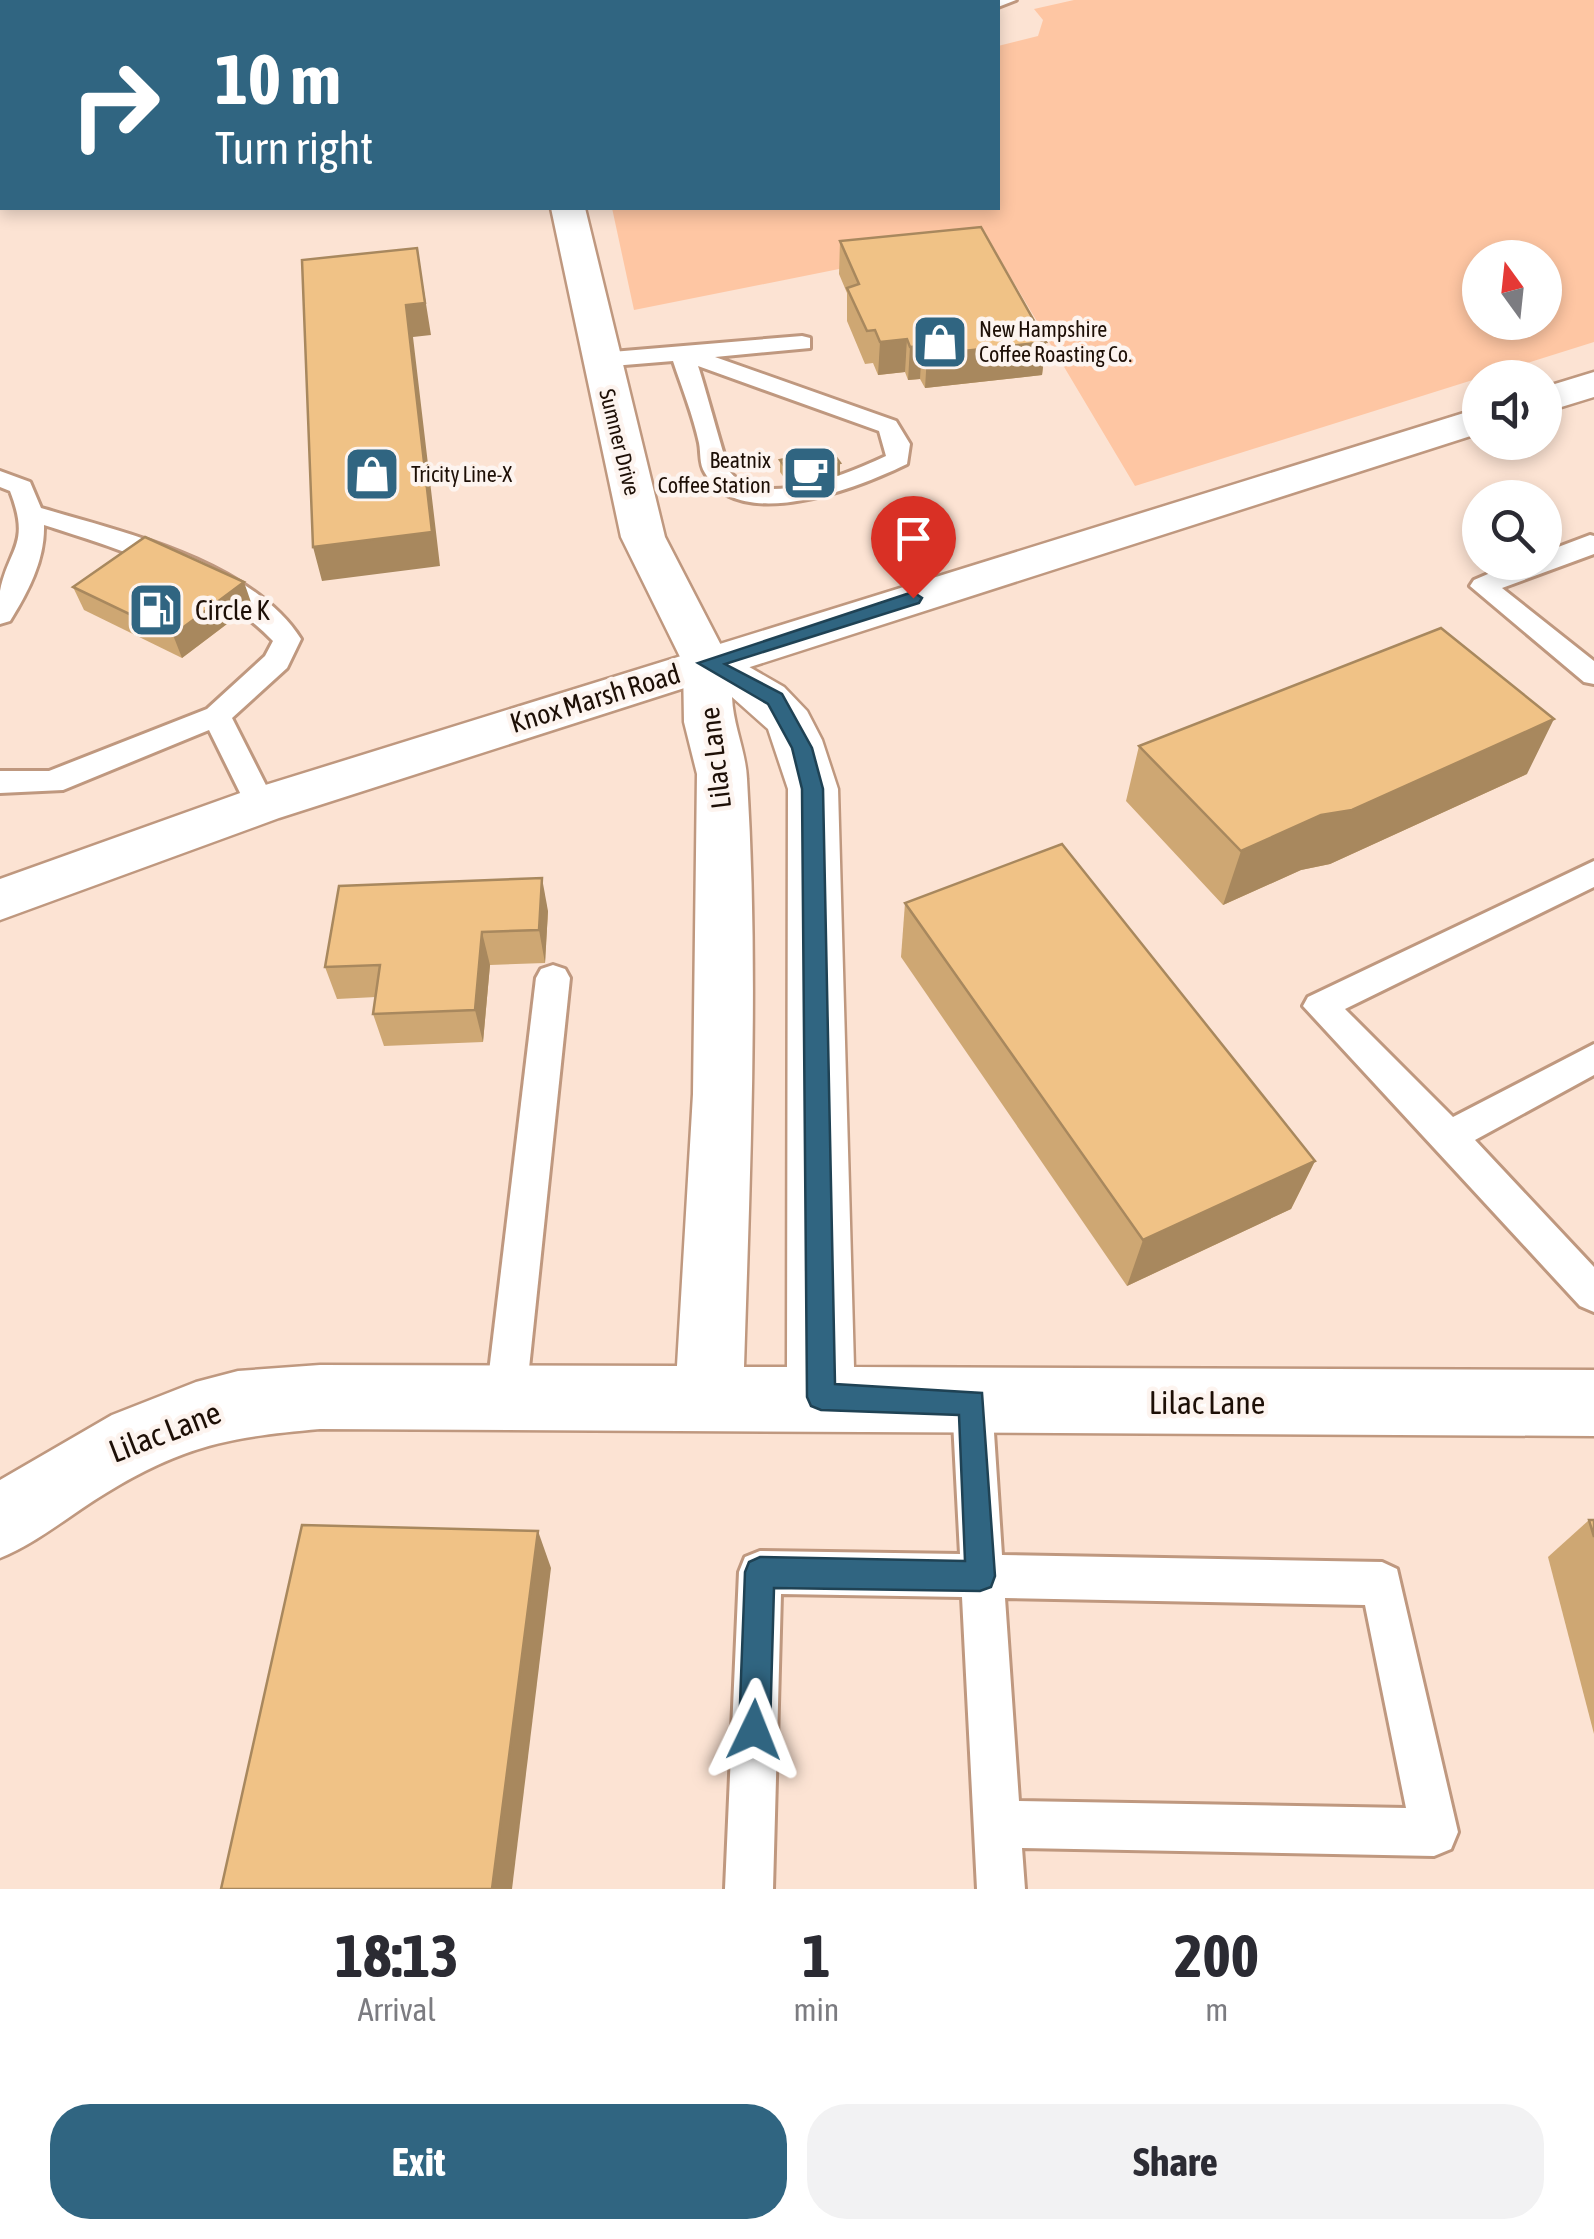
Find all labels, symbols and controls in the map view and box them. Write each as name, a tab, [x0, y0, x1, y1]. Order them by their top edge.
text: 10 m	[215, 39, 341, 119]
icon: right	[50, 40, 180, 170]
text: Turn right	[215, 122, 373, 174]
north arrow	[1462, 240, 1562, 340]
map controls	[1462, 240, 1562, 580]
shop icon: New Hampshire Coffee Roasting Co.	[910, 312, 970, 372]
place label: New Hampshire Coffee Roasting Co.	[979, 316, 1132, 367]
button: sound	[1462, 360, 1562, 460]
street label: Sumner Drive	[594, 386, 646, 498]
cafe icon: Beatnix Coffee Station	[780, 443, 840, 503]
shop icon: Tricity Line-X	[342, 444, 402, 504]
place label: Beatnix Coffee Station	[658, 447, 771, 498]
place label: Tricity Line-X	[411, 461, 512, 487]
button: search	[1462, 480, 1562, 580]
pin	[871, 496, 956, 599]
icon: arrive	[886, 511, 941, 566]
fuel station icon: Circle K	[126, 580, 186, 640]
place label: Circle K	[195, 594, 270, 626]
street label: Knox Marsh Road	[506, 657, 684, 739]
street label: Lilac Lane	[693, 705, 737, 811]
street label: Lilac Lane	[1149, 1384, 1265, 1421]
street label: Lilac Lane	[104, 1393, 226, 1470]
position arrow	[702, 1678, 806, 1782]
text: 18:13	[335, 1921, 458, 1990]
text: 1	[802, 1921, 831, 1990]
text: 200	[1174, 1921, 1259, 1990]
text: Arrival	[358, 1991, 436, 2028]
text: min	[793, 1991, 839, 2028]
text: m	[1205, 1991, 1228, 2028]
button: Exit	[50, 2104, 787, 2219]
button: Share	[807, 2104, 1544, 2219]

